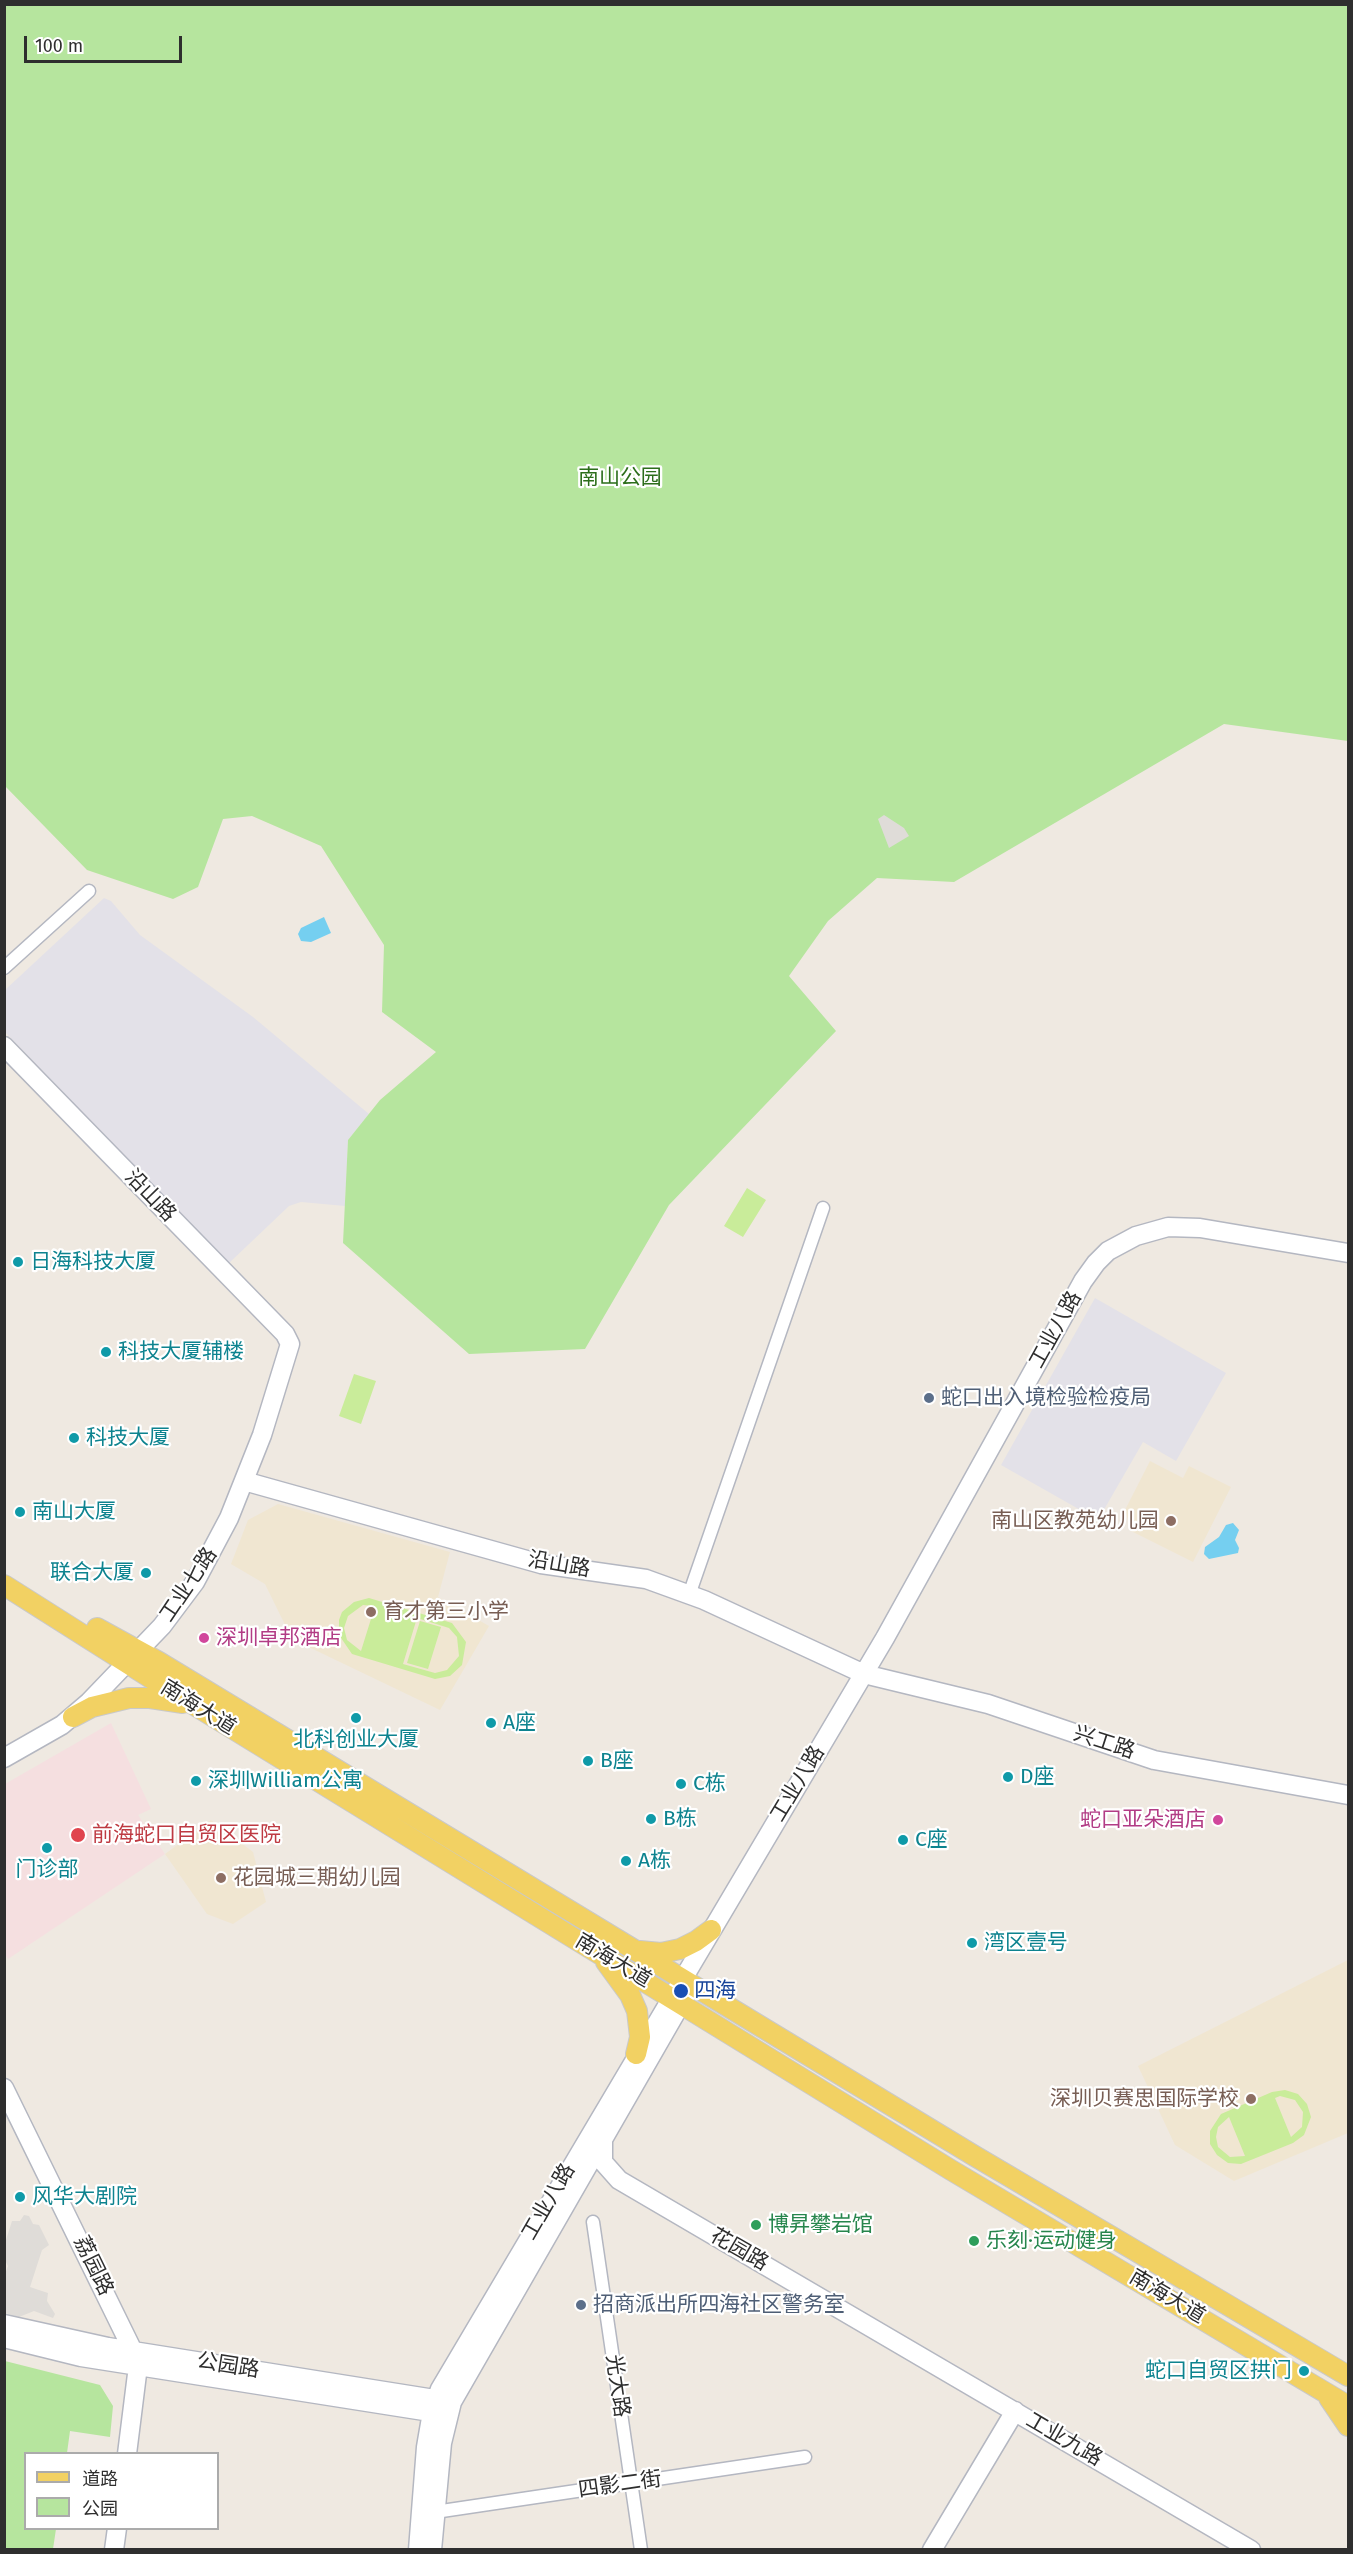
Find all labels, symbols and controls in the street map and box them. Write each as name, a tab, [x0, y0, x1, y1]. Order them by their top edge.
scale bar	[27, 24, 184, 62]
text: 100 m	[35, 35, 83, 57]
park label: 南山公园	[578, 465, 662, 491]
street label: 沿山路	[119, 1165, 181, 1227]
place label: 日海科技大厦	[30, 1249, 156, 1275]
marker: 日海科技大厦	[11, 1255, 25, 1269]
street label: 工业八路	[1025, 1287, 1087, 1373]
place label: 科技大厦辅楼	[118, 1339, 244, 1365]
marker: 科技大厦辅楼	[99, 1345, 113, 1359]
place label: 蛇口出入境检验检疫局	[941, 1385, 1151, 1411]
marker: 蛇口出入境检验检疫局	[922, 1391, 936, 1405]
place label: 科技大厦	[86, 1425, 170, 1451]
marker: 科技大厦	[67, 1431, 81, 1445]
place label: 南山大厦	[32, 1499, 116, 1525]
marker: 南山大厦	[13, 1505, 27, 1519]
place label: 南山区教苑幼儿园	[991, 1508, 1159, 1534]
marker: 南山区教苑幼儿园	[1164, 1514, 1178, 1528]
street label: 工业七路	[155, 1543, 223, 1627]
street label: 沿山路	[526, 1547, 592, 1583]
place label: 联合大厦	[50, 1560, 134, 1586]
marker: 联合大厦	[139, 1566, 153, 1580]
place label: 育才第三小学	[383, 1599, 509, 1625]
marker: 育才第三小学	[364, 1605, 378, 1619]
place label: 深圳卓邦酒店	[216, 1625, 342, 1651]
marker: 深圳卓邦酒店	[197, 1631, 211, 1645]
street label: 南海大道	[156, 1675, 240, 1741]
place label: A座	[503, 1710, 536, 1736]
marker: 北科创业大厦	[349, 1711, 363, 1725]
marker: A座	[484, 1716, 498, 1730]
street label: 兴工路	[1070, 1721, 1138, 1765]
place label: 北科创业大厦	[293, 1727, 419, 1753]
street label: 工业八路	[766, 1742, 830, 1826]
place label: B座	[600, 1748, 634, 1774]
marker: B座	[581, 1754, 595, 1768]
place label: D座	[1020, 1764, 1055, 1790]
place label: 深圳William公寓	[208, 1768, 363, 1794]
marker: D座	[1001, 1770, 1015, 1784]
place label: C栋	[693, 1771, 726, 1797]
marker: 深圳William公寓	[189, 1774, 203, 1788]
marker: C栋	[674, 1777, 688, 1791]
place label: B栋	[663, 1806, 697, 1832]
place label: 蛇口亚朵酒店	[1080, 1807, 1206, 1833]
marker: B栋	[644, 1812, 658, 1826]
marker: 蛇口亚朵酒店	[1211, 1813, 1225, 1827]
place label: 前海蛇口自贸区医院	[92, 1822, 281, 1848]
marker: 前海蛇口自贸区医院	[69, 1826, 87, 1844]
place label: C座	[915, 1827, 948, 1853]
marker: C座	[896, 1833, 910, 1847]
marker: 门诊部	[40, 1841, 54, 1855]
place label: A栋	[638, 1848, 671, 1874]
marker: A栋	[619, 1854, 633, 1868]
place label: 门诊部	[16, 1857, 78, 1883]
place label: 花园城三期幼儿园	[233, 1865, 401, 1891]
marker: 花园城三期幼儿园	[214, 1871, 228, 1885]
street label: 南海大道	[571, 1929, 655, 1993]
place label: 湾区壹号	[984, 1930, 1068, 1956]
marker: 湾区壹号	[965, 1936, 979, 1950]
place label: 四海	[694, 1978, 736, 2004]
marker: 四海	[672, 1982, 690, 2000]
place label: 深圳贝赛思国际学校	[1050, 2086, 1239, 2112]
marker: 深圳贝赛思国际学校	[1244, 2092, 1258, 2106]
street label: 工业八路	[517, 2159, 581, 2245]
place label: 风华大剧院	[32, 2184, 137, 2210]
marker: 风华大剧院	[13, 2190, 27, 2204]
place label: 博昇攀岩馆	[768, 2212, 873, 2238]
marker: 博昇攀岩馆	[749, 2218, 763, 2232]
street label: 花园路	[705, 2223, 773, 2277]
place label: 乐刻·运动健身	[986, 2228, 1117, 2254]
street label: 荔园路	[68, 2232, 118, 2300]
marker: 乐刻·运动健身	[967, 2234, 981, 2248]
street label: 南海大道	[1125, 2265, 1209, 2329]
place label: 招商派出所四海社区警务室	[593, 2292, 845, 2318]
marker: 招商派出所四海社区警务室	[574, 2298, 588, 2312]
street label: 公园路	[195, 2349, 261, 2383]
street label: 光大路	[600, 2353, 634, 2419]
place label: 蛇口自贸区拱门	[1145, 2358, 1292, 2384]
marker: 蛇口自贸区拱门	[1297, 2364, 1311, 2378]
street label: 工业九路	[1021, 2408, 1107, 2472]
legend	[24, 2452, 219, 2530]
street label: 四影二街	[577, 2467, 663, 2503]
text: 道路	[82, 2468, 118, 2490]
text: 公园	[82, 2498, 118, 2520]

